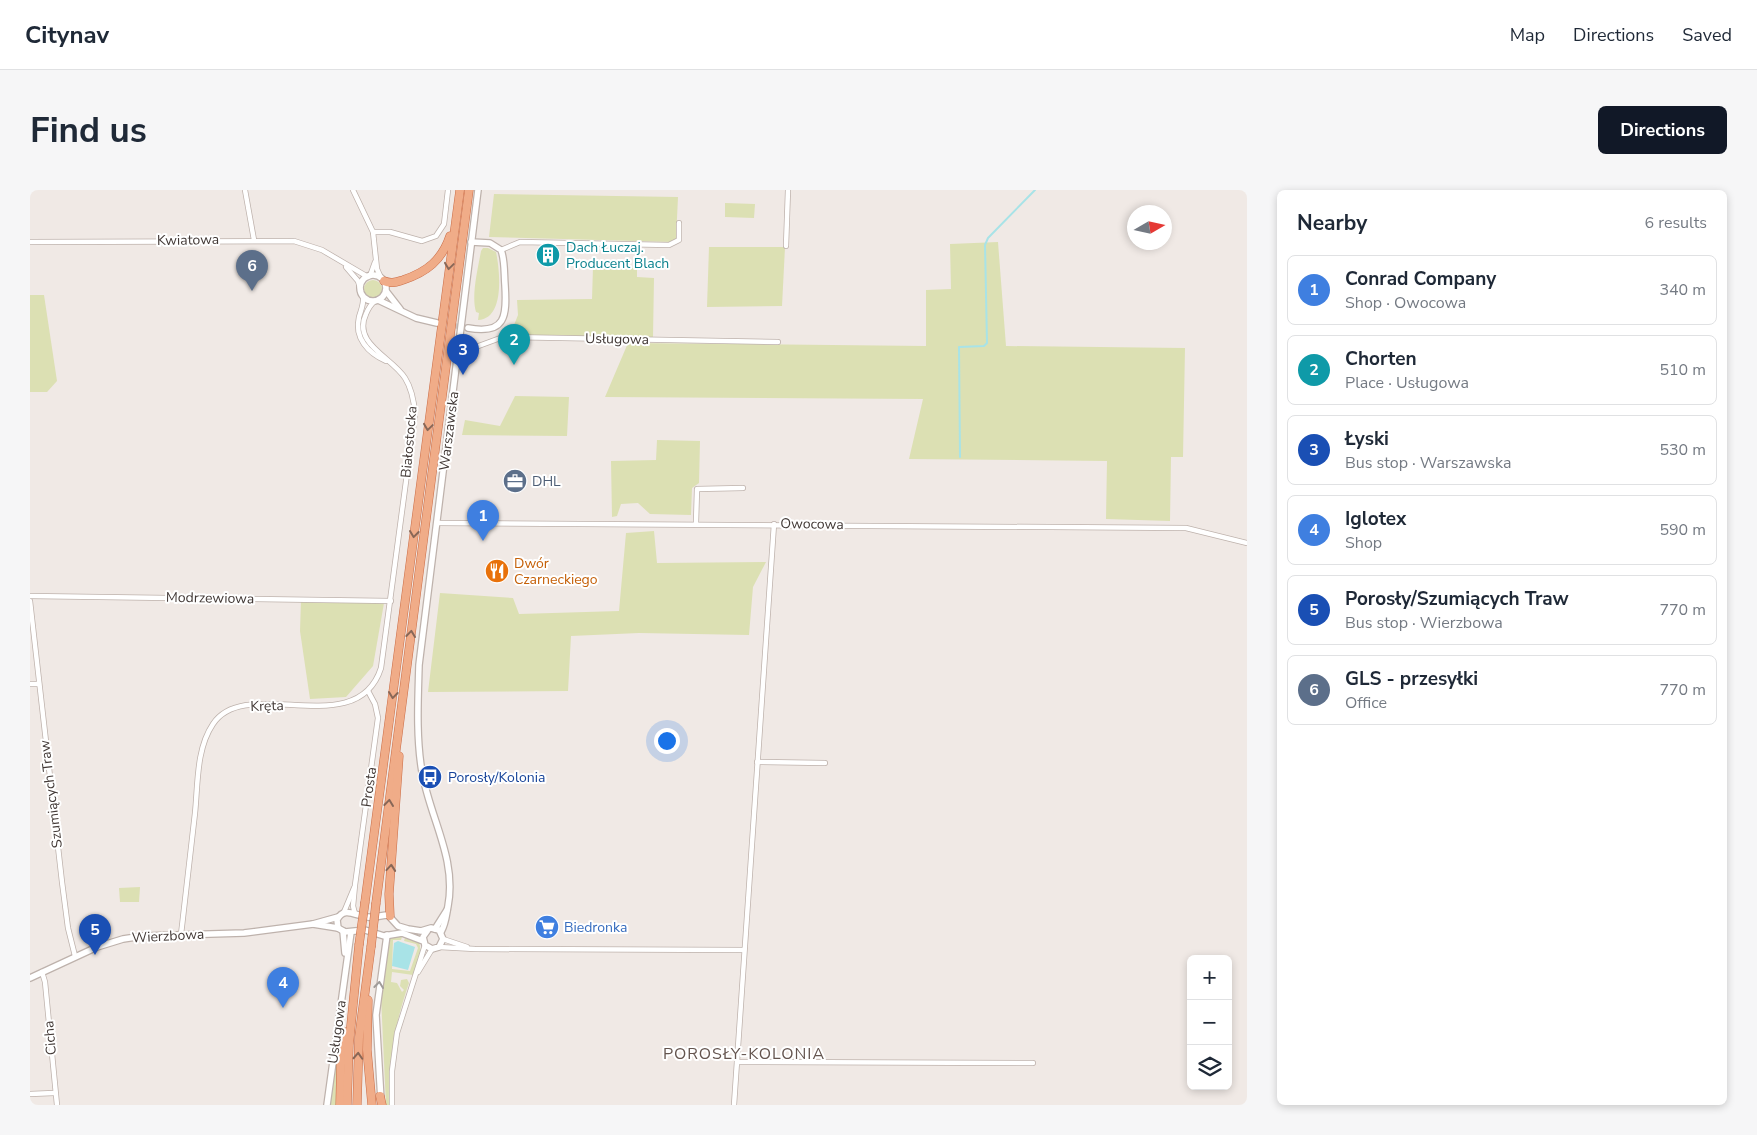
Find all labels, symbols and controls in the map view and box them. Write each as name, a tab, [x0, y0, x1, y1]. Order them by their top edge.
text: Citynav	[25, 19, 109, 51]
text: Map	[1510, 23, 1545, 47]
text: Directions	[1573, 23, 1654, 47]
text: Saved	[1682, 23, 1732, 47]
button: Directions	[1598, 106, 1727, 154]
text: Find us	[30, 107, 147, 154]
north arrow	[1127, 205, 1172, 250]
text: Nearby	[1297, 209, 1367, 237]
text: 6 results	[1645, 212, 1707, 234]
street label: Kwiatowa	[157, 230, 219, 250]
place label: Dach Łuczaj. Producent Blach	[566, 238, 669, 273]
building icon: Dach Łuczaj. Producent Blach	[535, 242, 561, 268]
pin: 6	[236, 250, 268, 291]
one-way arrow	[445, 261, 455, 270]
text: Conrad Company	[1345, 266, 1496, 292]
text: 1	[1309, 279, 1319, 301]
text: 340 m	[1659, 279, 1706, 301]
text: Shop · Owocowa	[1345, 292, 1466, 314]
pin: 2	[498, 324, 530, 365]
street label: Usługowa	[585, 329, 649, 349]
pin: 3	[447, 334, 479, 375]
text: Chorten	[1345, 346, 1417, 372]
text: 2	[1309, 359, 1319, 381]
text: 510 m	[1659, 359, 1706, 381]
text: Place · Usługowa	[1345, 372, 1469, 394]
street label: Warszawska	[435, 390, 463, 472]
street label: Białostocka	[396, 405, 422, 479]
one-way arrow	[423, 423, 434, 431]
text: Łyski	[1345, 426, 1389, 452]
text: 3	[1309, 439, 1319, 461]
text: 530 m	[1659, 439, 1706, 461]
text: Bus stop · Warszawska	[1345, 452, 1511, 474]
office icon: DHL	[502, 468, 528, 494]
place label: DHL	[532, 472, 561, 491]
pin: 1	[467, 500, 499, 541]
text: Iglotex	[1345, 506, 1406, 532]
street label: Owocowa	[780, 514, 844, 534]
text: 4	[1309, 519, 1319, 541]
text: 590 m	[1659, 519, 1706, 541]
one-way arrow	[409, 529, 419, 538]
text: Shop	[1345, 532, 1382, 554]
place label: Dwór Czarneckiego	[514, 554, 598, 589]
restaurant icon: Dwór Czarneckiego	[484, 558, 510, 584]
text: Porosły/Szumiących Traw	[1345, 586, 1569, 612]
street label: Modrzewiowa	[166, 588, 254, 608]
text: 5	[1309, 599, 1319, 621]
text: 770 m	[1659, 599, 1706, 621]
text: Bus stop · Wierzbowa	[1345, 612, 1503, 634]
one-way arrow	[405, 630, 416, 638]
text: GLS - przesyłki	[1345, 666, 1478, 692]
text: 6	[1309, 679, 1319, 701]
text: 770 m	[1659, 679, 1706, 701]
one-way arrow	[388, 691, 398, 699]
text: Office	[1345, 692, 1387, 714]
street label: Kręta	[250, 696, 284, 716]
your location	[654, 728, 680, 754]
street label: Szumiących Traw	[35, 739, 67, 849]
bus stop icon: Porosły/Kolonia	[417, 764, 443, 790]
street label: Prosta	[357, 766, 381, 808]
place label: Porosły/Kolonia	[448, 768, 545, 787]
one-way arrow	[383, 799, 394, 807]
one-way arrow	[385, 863, 396, 871]
pin: 5	[79, 914, 111, 955]
supermarket icon: Biedronka	[534, 914, 560, 940]
place label: Biedronka	[564, 918, 627, 937]
street label: Wierzbowa	[131, 925, 205, 947]
map controls	[1187, 955, 1232, 1090]
button: +	[1187, 955, 1232, 1000]
pin: 4	[267, 967, 299, 1008]
one-way arrow	[373, 981, 384, 989]
street label: Usługowa	[323, 999, 351, 1065]
button: −	[1187, 1000, 1232, 1045]
street label: Cicha	[39, 1020, 61, 1056]
district label: POROSŁY-KOLONIA	[663, 1043, 825, 1065]
button: layers	[1187, 1045, 1232, 1090]
one-way arrow	[352, 1052, 363, 1060]

